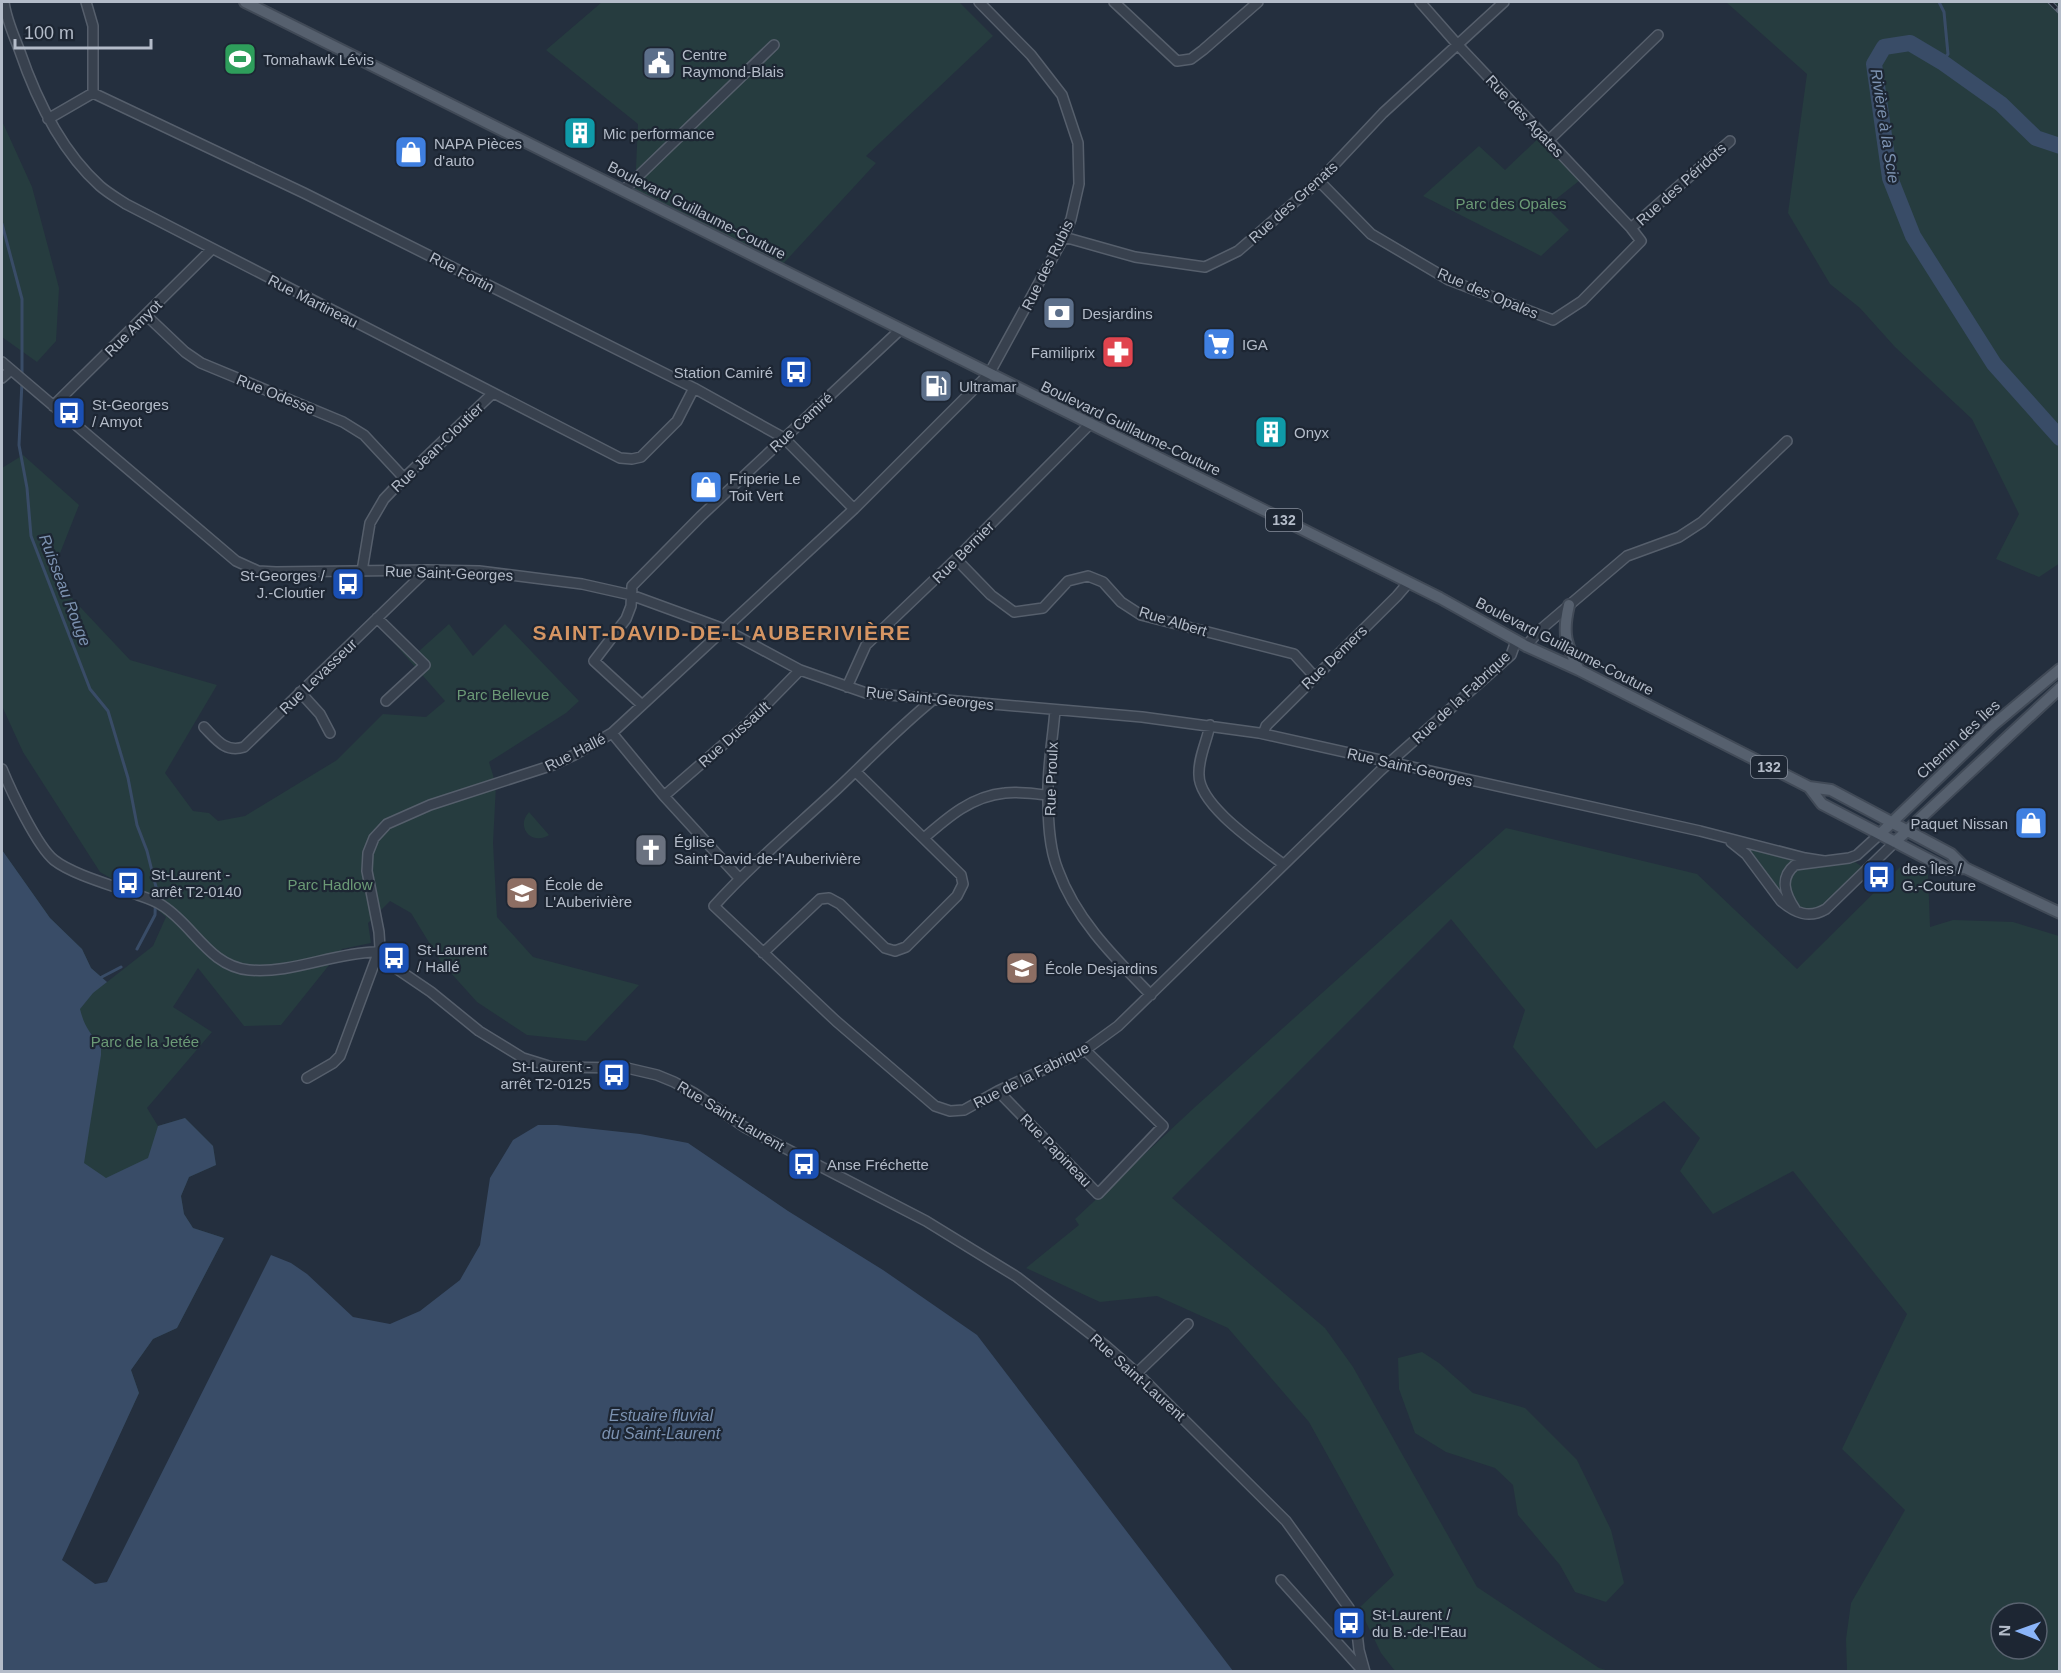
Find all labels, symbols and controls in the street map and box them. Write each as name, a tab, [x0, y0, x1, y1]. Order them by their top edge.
scale bar	[15, 12, 152, 50]
text: 100 m	[24, 23, 74, 43]
sports icon: Tomahawk Lévis	[222, 41, 258, 77]
public building icon: Centre Raymond-Blais	[641, 45, 677, 81]
place label: Centre Raymond-Blais	[682, 46, 784, 80]
place label: Tomahawk Lévis	[263, 51, 374, 68]
water label: Rivière à la Scie	[1868, 68, 1902, 185]
street label: Rue des Agates	[1483, 71, 1567, 161]
building icon: Mic performance	[562, 115, 598, 151]
place label: Mic performance	[603, 125, 715, 142]
shop icon: NAPA Pièces d'auto	[393, 134, 429, 170]
place label: NAPA Pièces d'auto	[434, 135, 522, 169]
street label: Rue des Péridots	[1633, 139, 1729, 229]
street label: Boulevard Guillaume-Couture	[605, 158, 789, 262]
street label: Rue des Grenats	[1245, 158, 1341, 246]
park label: Parc des Opales	[1456, 195, 1566, 212]
street label: Rue des Rubis	[1018, 217, 1076, 313]
street label: Rue Fortin	[427, 249, 497, 295]
street label: Rue des Opales	[1435, 264, 1541, 322]
street label: Rue Martineau	[265, 271, 361, 331]
street label: Rue Amyot	[101, 295, 166, 360]
bank icon: Desjardins	[1041, 295, 1077, 331]
place label: Desjardins	[1082, 305, 1153, 322]
supermarket icon: IGA	[1201, 326, 1237, 362]
pharmacy icon: Familiprix	[1100, 334, 1136, 370]
place label: IGA	[1242, 336, 1268, 353]
place label: Familiprix	[1031, 344, 1095, 361]
bus stop icon: Station Camiré	[778, 354, 814, 390]
place label: Station Camiré	[674, 364, 773, 381]
fuel station icon: Ultramar	[918, 368, 954, 404]
street label: Rue Odesse	[234, 370, 318, 418]
street label: Boulevard Guillaume-Couture	[1038, 377, 1224, 479]
place label: Ultramar	[959, 378, 1017, 395]
street label: Rue Camiré	[766, 388, 836, 456]
bus stop icon: St-Georges / Amyot	[51, 395, 87, 431]
place label: St-Georges / Amyot	[92, 396, 169, 430]
street label: Rue Jean-Cloutier	[388, 399, 486, 495]
building icon: Onyx	[1253, 414, 1289, 450]
place label: Onyx	[1294, 424, 1330, 441]
shop icon: Friperie Le Toit Vert	[688, 469, 724, 505]
place label: Friperie Le Toit Vert	[729, 470, 801, 504]
road number: 132	[1266, 509, 1302, 531]
street label: Rue Bernier	[929, 518, 997, 586]
water label: Ruisseau Rouge	[36, 532, 94, 648]
street label: Rue Saint-Georges	[385, 562, 513, 584]
bus stop icon: St-Georges / J.-Cloutier	[330, 566, 366, 602]
place label: St-Georges / J.-Cloutier	[240, 567, 326, 601]
street label: Boulevard Guillaume-Couture	[1473, 594, 1657, 698]
street label: Rue Albert	[1137, 603, 1210, 640]
district label: SAINT-DAVID-DE-L'AUBERIVIÈRE	[532, 621, 912, 644]
street label: Rue Demers	[1298, 622, 1370, 692]
street label: Rue Levasseur	[276, 635, 360, 717]
street label: Rue de la Fabrique	[1409, 647, 1513, 747]
street label: Rue Saint-Georges	[865, 683, 995, 713]
park label: Parc Bellevue	[457, 686, 549, 703]
street label: Chemin des Îles	[1913, 696, 2003, 782]
street label: Rue Dussault	[695, 697, 774, 770]
street label: Rue Hallé	[542, 729, 608, 775]
street label: Rue Proulx	[1041, 741, 1061, 816]
street label: Rue Saint-Georges	[1346, 744, 1474, 790]
road number: 132	[1751, 756, 1787, 778]
shop icon: Paquet Nissan	[2013, 805, 2049, 841]
place label: Paquet Nissan	[1910, 815, 2008, 832]
church icon: Église Saint-David-de-l’Auberivière	[633, 832, 669, 868]
place label: Église Saint-David-de-l’Auberivière	[674, 833, 861, 867]
bus stop icon: des Îles / G.-Couture	[1861, 859, 1897, 895]
place label: des Îles / G.-Couture	[1902, 860, 1976, 894]
bus stop icon: St-Laurent - arrêt T2-0140	[110, 865, 146, 901]
place label: St-Laurent - arrêt T2-0140	[151, 866, 242, 900]
school or university icon: École de L'Auberivière	[504, 875, 540, 911]
park label: Parc Hadlow	[287, 876, 373, 893]
place label: École de L'Auberivière	[545, 876, 632, 910]
bus stop icon: St-Laurent / Hallé	[376, 940, 412, 976]
place label: St-Laurent / Hallé	[417, 941, 488, 975]
school or university icon: École Desjardins	[1004, 950, 1040, 986]
place label: École Desjardins	[1045, 960, 1158, 977]
park label: Parc de la Jetée	[91, 1033, 199, 1050]
street label: Rue de la Fabrique	[970, 1038, 1092, 1112]
bus stop icon: St-Laurent - arrêt T2-0125	[596, 1057, 632, 1093]
place label: St-Laurent - arrêt T2-0125	[500, 1058, 591, 1092]
street label: Rue Saint-Laurent	[674, 1077, 788, 1155]
street label: Rue Papineau	[1017, 1110, 1095, 1190]
bus stop icon: Anse Fréchette	[786, 1146, 822, 1182]
place label: Anse Fréchette	[827, 1156, 929, 1173]
street label: Rue Saint-Laurent	[1087, 1330, 1190, 1425]
water label: Estuaire fluvial du Saint-Laurent	[602, 1407, 721, 1442]
north arrow	[1989, 1601, 2049, 1661]
bus stop icon: St-Laurent / du B.-de-l'Eau	[1331, 1605, 1367, 1641]
place label: St-Laurent / du B.-de-l'Eau	[1372, 1606, 1467, 1640]
text: N	[1996, 1625, 2013, 1637]

